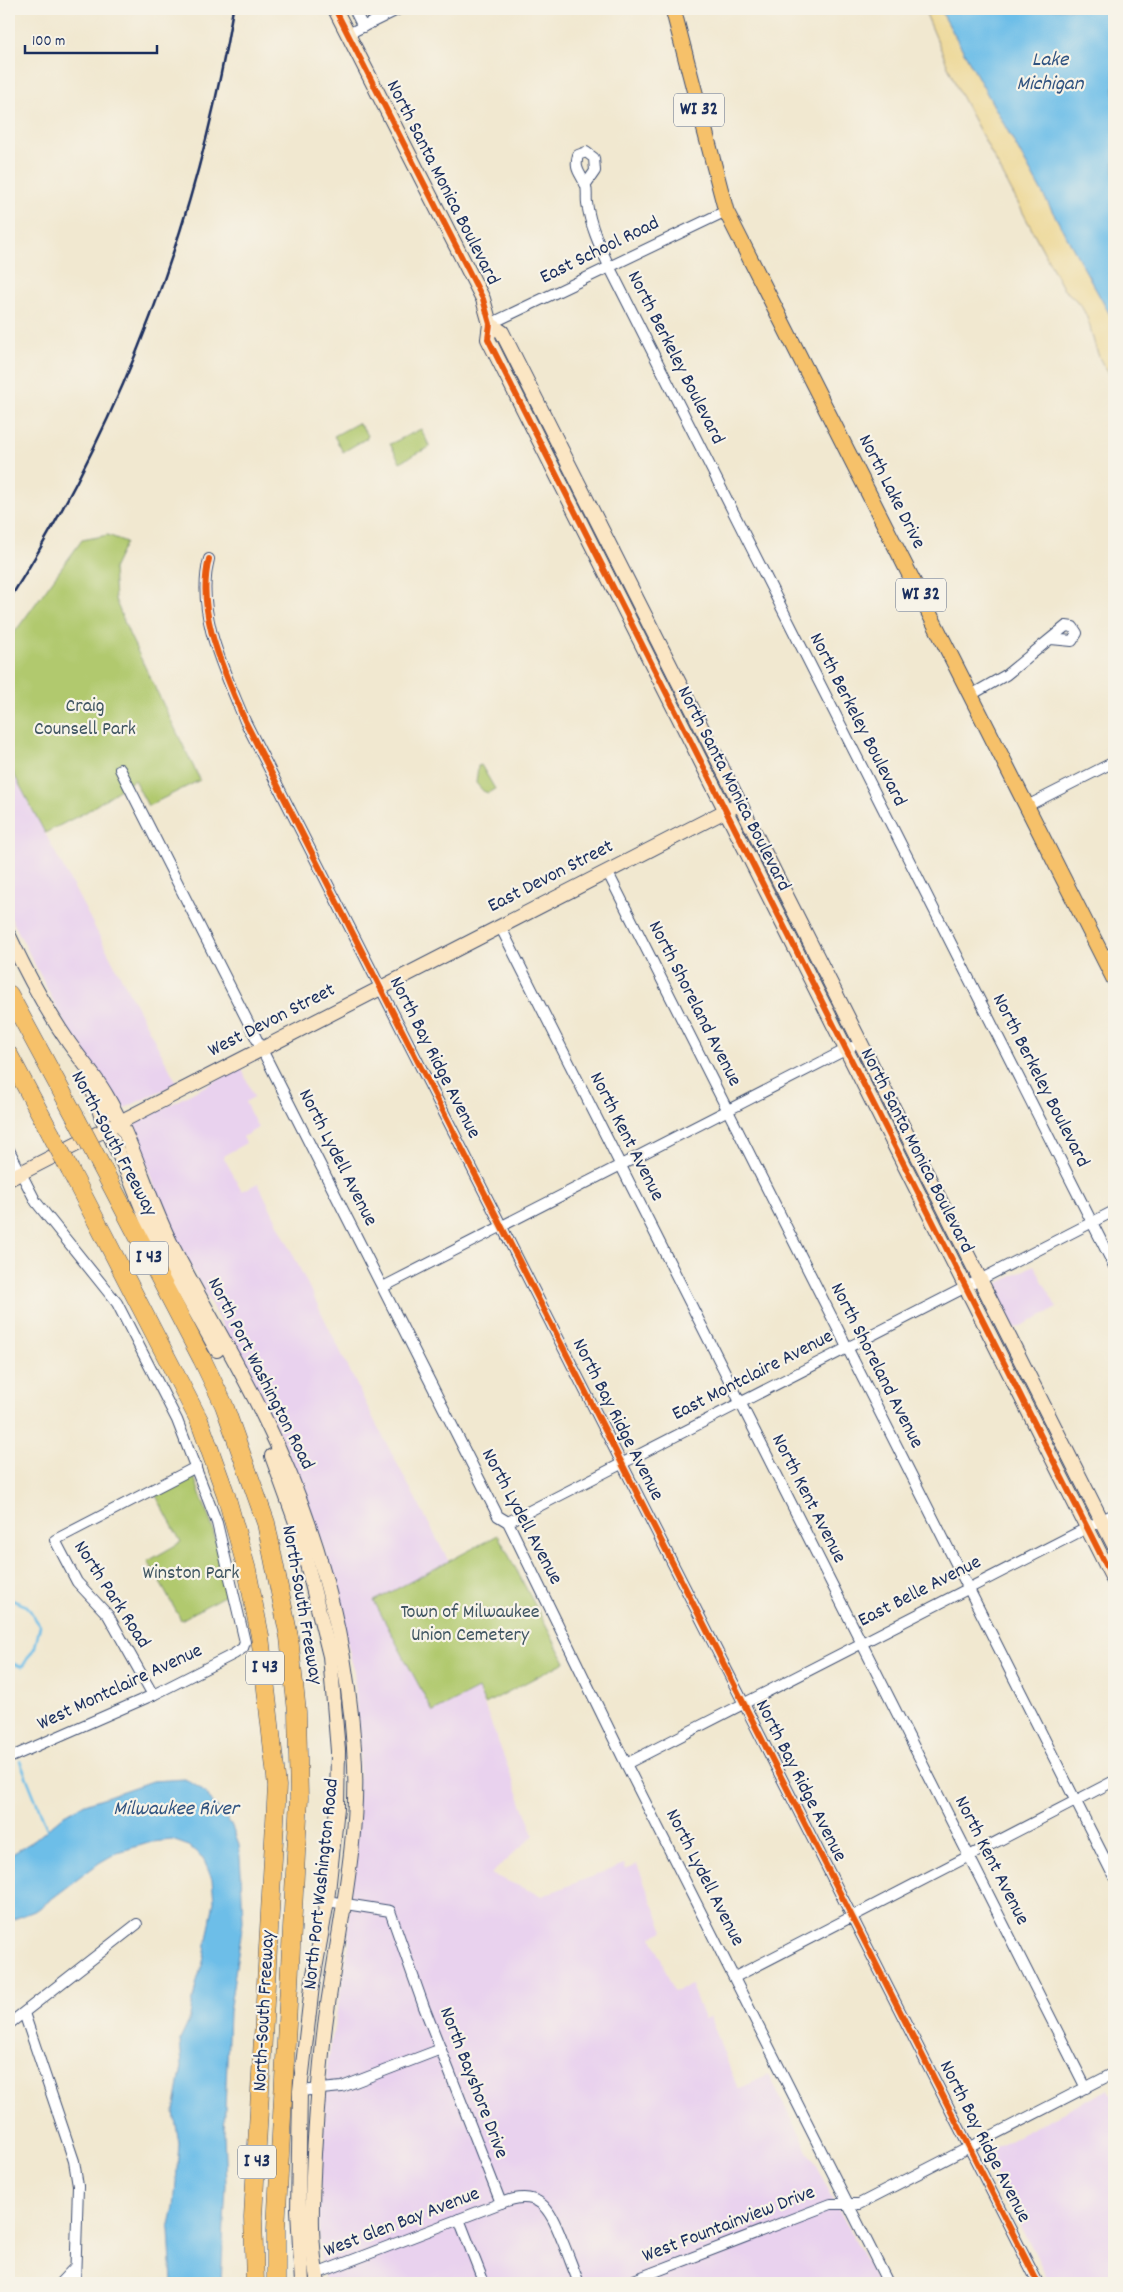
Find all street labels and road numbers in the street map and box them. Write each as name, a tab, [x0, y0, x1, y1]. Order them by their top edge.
street label: North Santa Monica Boulevard	[378, 76, 506, 290]
road number: WI 32	[674, 94, 724, 126]
street label: East School Road	[536, 210, 664, 292]
street label: North Berkeley Boulevard	[619, 266, 731, 450]
street label: North Lake Drive	[850, 430, 932, 554]
road number: WI 32	[896, 578, 946, 612]
street label: North Berkeley Boulevard	[801, 628, 913, 812]
street label: North Santa Monica Boulevard	[669, 682, 797, 896]
street label: East Devon Street	[483, 833, 619, 921]
street label: North Shoreland Avenue	[640, 916, 748, 1092]
street label: North Bay Ridge Avenue	[381, 972, 487, 1144]
street label: West Devon Street	[204, 977, 340, 1065]
street label: North Berkeley Boulevard	[984, 989, 1096, 1173]
street label: North Santa Monica Boulevard	[852, 1044, 980, 1258]
street label: North-South Freeway	[63, 1066, 164, 1223]
street label: North Kent Avenue	[581, 1068, 671, 1206]
street label: North Lydell Avenue	[290, 1085, 384, 1232]
road number: I 43	[130, 1242, 168, 1274]
street label: North Port Washington Road	[199, 1273, 321, 1475]
street label: North Shoreland Avenue	[822, 1278, 930, 1454]
street label: East Montclaire Avenue	[668, 1323, 839, 1429]
street label: North Bay Ridge Avenue	[564, 1334, 670, 1506]
street label: North Kent Avenue	[763, 1430, 853, 1568]
street label: North Lydell Avenue	[473, 1444, 569, 1590]
street label: North-South Freeway	[273, 1523, 329, 1688]
street label: North Park Road	[66, 1536, 156, 1654]
street label: East Belle Avenue	[854, 1549, 987, 1635]
street label: West Montclaire Avenue	[33, 1637, 207, 1739]
road number: I 43	[246, 1652, 284, 1685]
street label: North Bay Ridge Avenue	[747, 1695, 853, 1867]
street label: North Port Washington Road	[297, 1777, 347, 1991]
street label: North Kent Avenue	[946, 1792, 1036, 1930]
street label: North Lydell Avenue	[657, 1805, 751, 1952]
street label: North-South Freeway	[247, 1929, 283, 2092]
street label: North Bayshore Drive	[431, 2003, 515, 2163]
street label: North Bay Ridge Avenue	[931, 2056, 1037, 2228]
road number: I 43	[238, 2146, 276, 2178]
street label: West Fountainview Drive	[639, 2179, 820, 2271]
street label: West Glen Bay Avenue	[320, 2180, 484, 2266]

